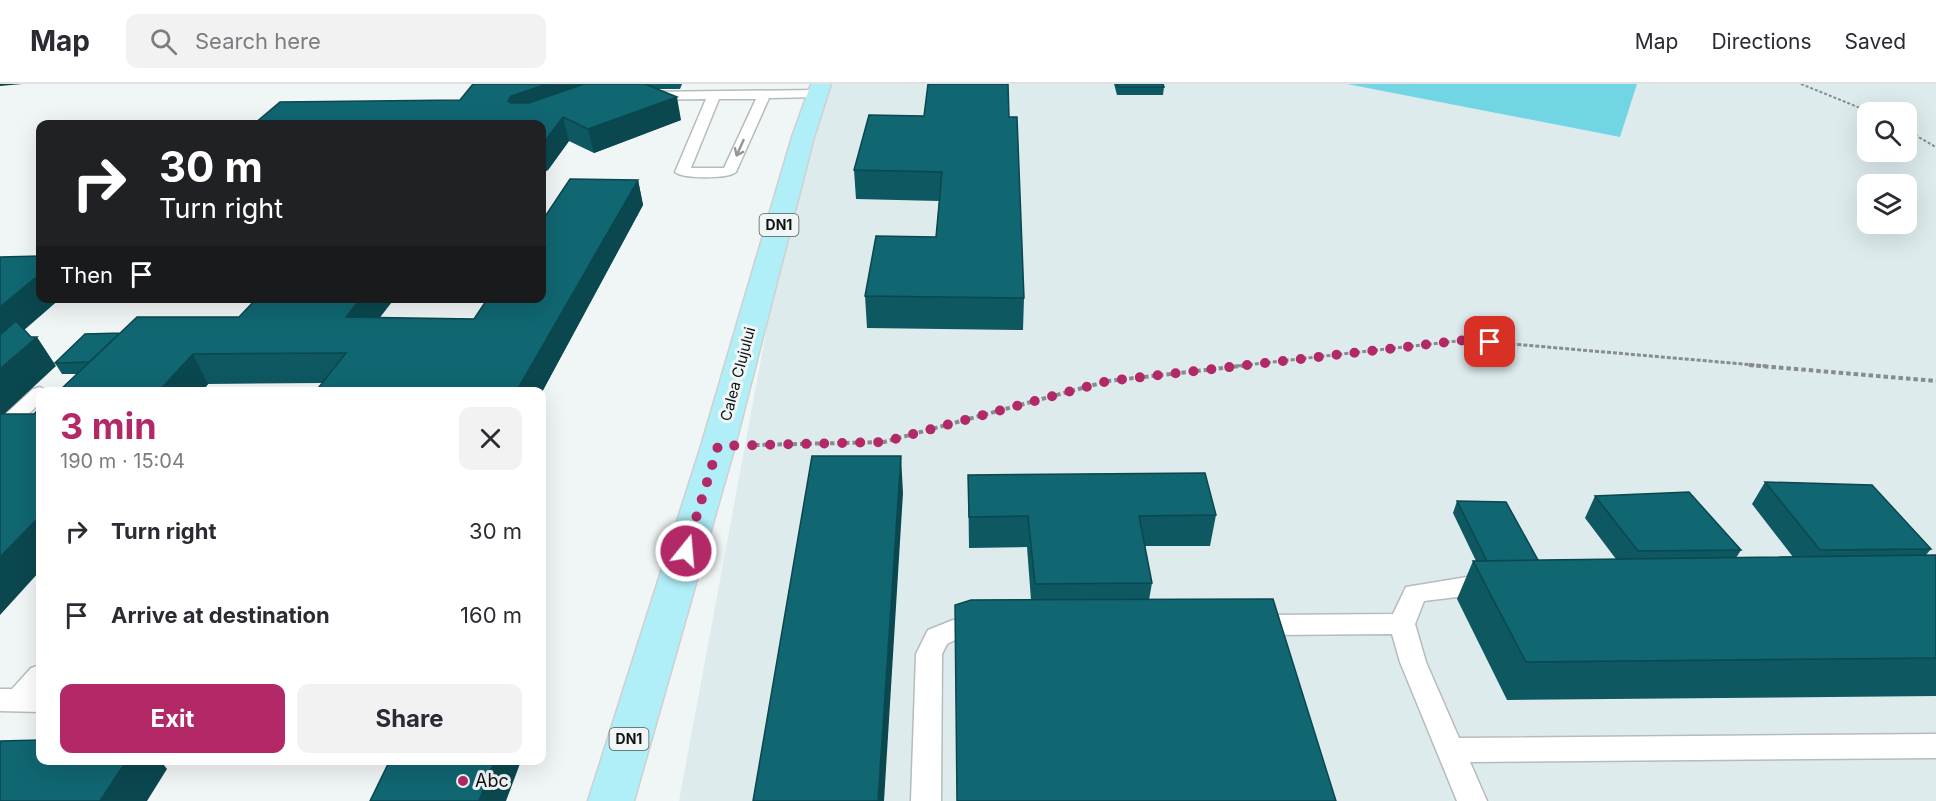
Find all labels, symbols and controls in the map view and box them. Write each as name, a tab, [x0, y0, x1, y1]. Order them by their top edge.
search box	[126, 14, 546, 68]
text: Map	[30, 24, 90, 58]
icon: search	[147, 25, 180, 58]
text: Search here	[195, 28, 321, 54]
text: Map	[1635, 29, 1678, 54]
text: Directions	[1711, 29, 1812, 54]
text: Saved	[1845, 29, 1906, 54]
map controls	[1857, 102, 1917, 234]
button: search	[1857, 102, 1917, 162]
one-way arrow	[734, 138, 745, 157]
text: 30 m	[159, 141, 263, 192]
icon: right	[60, 144, 138, 222]
button: layers	[1857, 174, 1917, 234]
text: Turn right	[159, 192, 283, 225]
road number: DN1	[760, 214, 798, 236]
icon: arrive	[125, 258, 158, 291]
text: Then	[60, 262, 113, 288]
pin	[1464, 316, 1515, 367]
street label: Calea Clujului	[716, 325, 759, 423]
icon: arrive	[1473, 325, 1506, 358]
text: 3 min	[60, 404, 157, 448]
button: close	[459, 407, 522, 470]
text: 190 m · 15:04	[60, 449, 185, 473]
icon: right	[60, 515, 93, 548]
text: Turn right	[111, 518, 217, 544]
text: 30 m	[469, 518, 522, 544]
position arrow	[654, 519, 718, 583]
icon: arrive	[60, 599, 93, 632]
text: Arrive at destination	[111, 602, 330, 628]
text: 160 m	[460, 602, 522, 628]
button: Exit	[60, 684, 285, 753]
button: Share	[297, 684, 522, 753]
road number: DN1	[610, 728, 648, 750]
place label: Abc	[475, 770, 509, 791]
marker: Abc	[456, 774, 470, 788]

